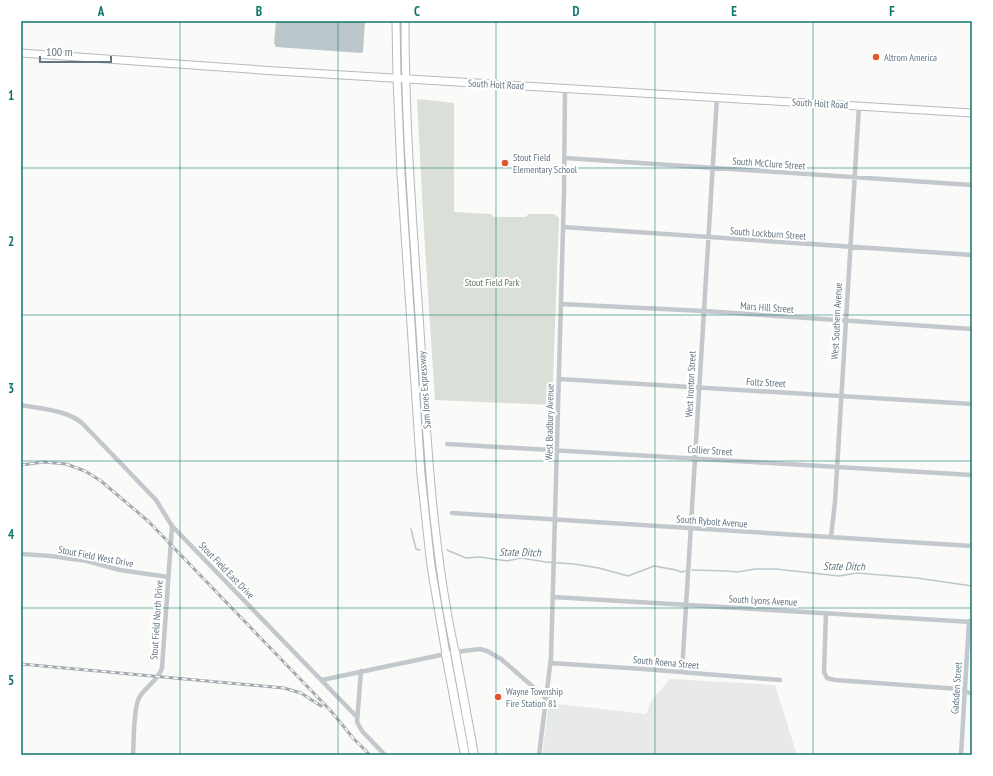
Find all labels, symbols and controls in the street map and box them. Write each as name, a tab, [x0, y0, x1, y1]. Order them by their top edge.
text: A	[97, 3, 105, 20]
text: B	[256, 3, 262, 20]
text: C	[414, 3, 420, 20]
text: D	[573, 3, 580, 20]
text: E	[731, 3, 737, 20]
text: F	[889, 3, 895, 20]
scale bar	[40, 38, 111, 64]
text: 100 m	[46, 44, 73, 59]
place label: Altrom America	[884, 51, 937, 64]
marker: Altrom America	[871, 52, 881, 62]
street label: South Holt Road	[468, 77, 524, 92]
text: 1	[8, 87, 14, 104]
street label: South Holt Road	[792, 96, 848, 111]
place label: Stout Field Elementary School	[513, 151, 578, 176]
street label: South McClure Street	[732, 154, 806, 173]
marker: Stout Field Elementary School	[500, 158, 510, 168]
street label: South Lockburn Street	[729, 224, 807, 243]
text: 2	[8, 233, 14, 250]
park label: Stout Field Park	[465, 276, 519, 289]
street label: West Southern Avenue	[828, 282, 845, 360]
street label: Mars Hill Street	[740, 299, 794, 316]
street label: West Ironton Street	[682, 350, 699, 418]
street label: Sam Jones Expressway	[415, 351, 434, 429]
street label: Foltz Street	[746, 375, 786, 390]
text: 3	[8, 380, 14, 397]
street label: West Bradbury Avenue	[542, 384, 557, 460]
street label: Collier Street	[687, 442, 733, 459]
street label: South Rybolt Avenue	[676, 513, 748, 530]
text: 4	[8, 526, 15, 543]
street label: Stout Field East Drive	[196, 539, 257, 602]
street label: Stout Field West Drive	[57, 543, 135, 570]
water label: State Ditch	[499, 545, 542, 559]
water label: State Ditch	[823, 559, 866, 573]
street label: Stout Field North Drive	[147, 580, 166, 660]
street label: South Lyons Avenue	[728, 592, 798, 609]
street label: South Roena Street	[632, 653, 700, 672]
street label: Gadsden Street	[948, 661, 965, 715]
text: 5	[8, 672, 14, 689]
place label: Wayne Township Fire Station 81	[506, 685, 563, 710]
marker: Wayne Township Fire Station 81	[493, 692, 503, 702]

